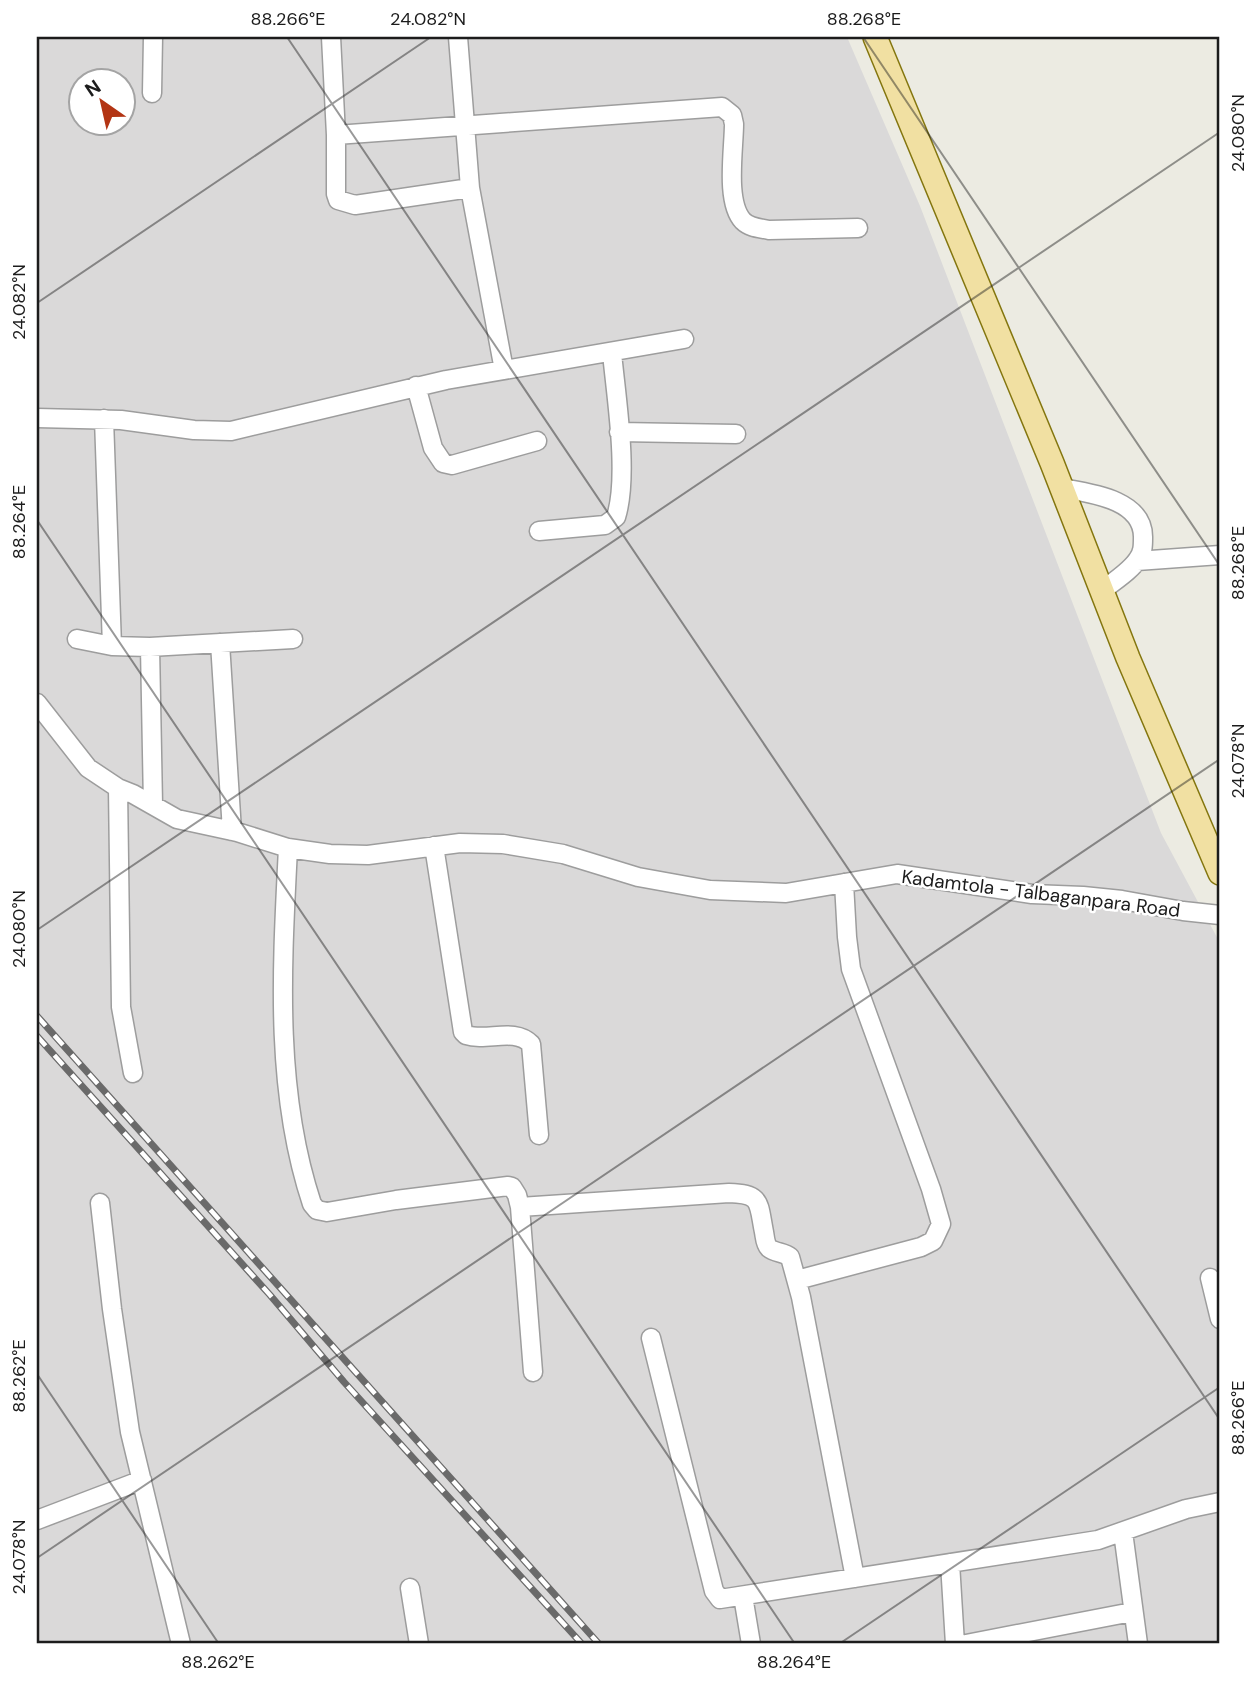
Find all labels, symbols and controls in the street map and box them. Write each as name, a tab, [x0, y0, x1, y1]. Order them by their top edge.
text: 88.266°E	[251, 7, 325, 31]
text: 24.082°N	[390, 7, 466, 31]
text: 88.268°E	[827, 7, 901, 31]
north arrow	[66, 66, 136, 136]
text: N	[80, 74, 106, 103]
text: 24.080°N	[1226, 94, 1250, 172]
text: 24.082°N	[7, 264, 31, 340]
text: 88.264°E	[7, 485, 31, 559]
text: 88.268°E	[1226, 526, 1250, 600]
text: 24.078°N	[1226, 724, 1250, 798]
street label: Kadamtola - Talbaganpara Road	[900, 864, 1182, 923]
text: 24.080°N	[7, 890, 31, 968]
text: 88.262°E	[7, 1339, 31, 1413]
text: 88.266°E	[1226, 1381, 1250, 1455]
text: 24.078°N	[7, 1520, 31, 1594]
text: 88.262°E	[181, 1650, 255, 1674]
text: 88.264°E	[757, 1650, 831, 1674]

